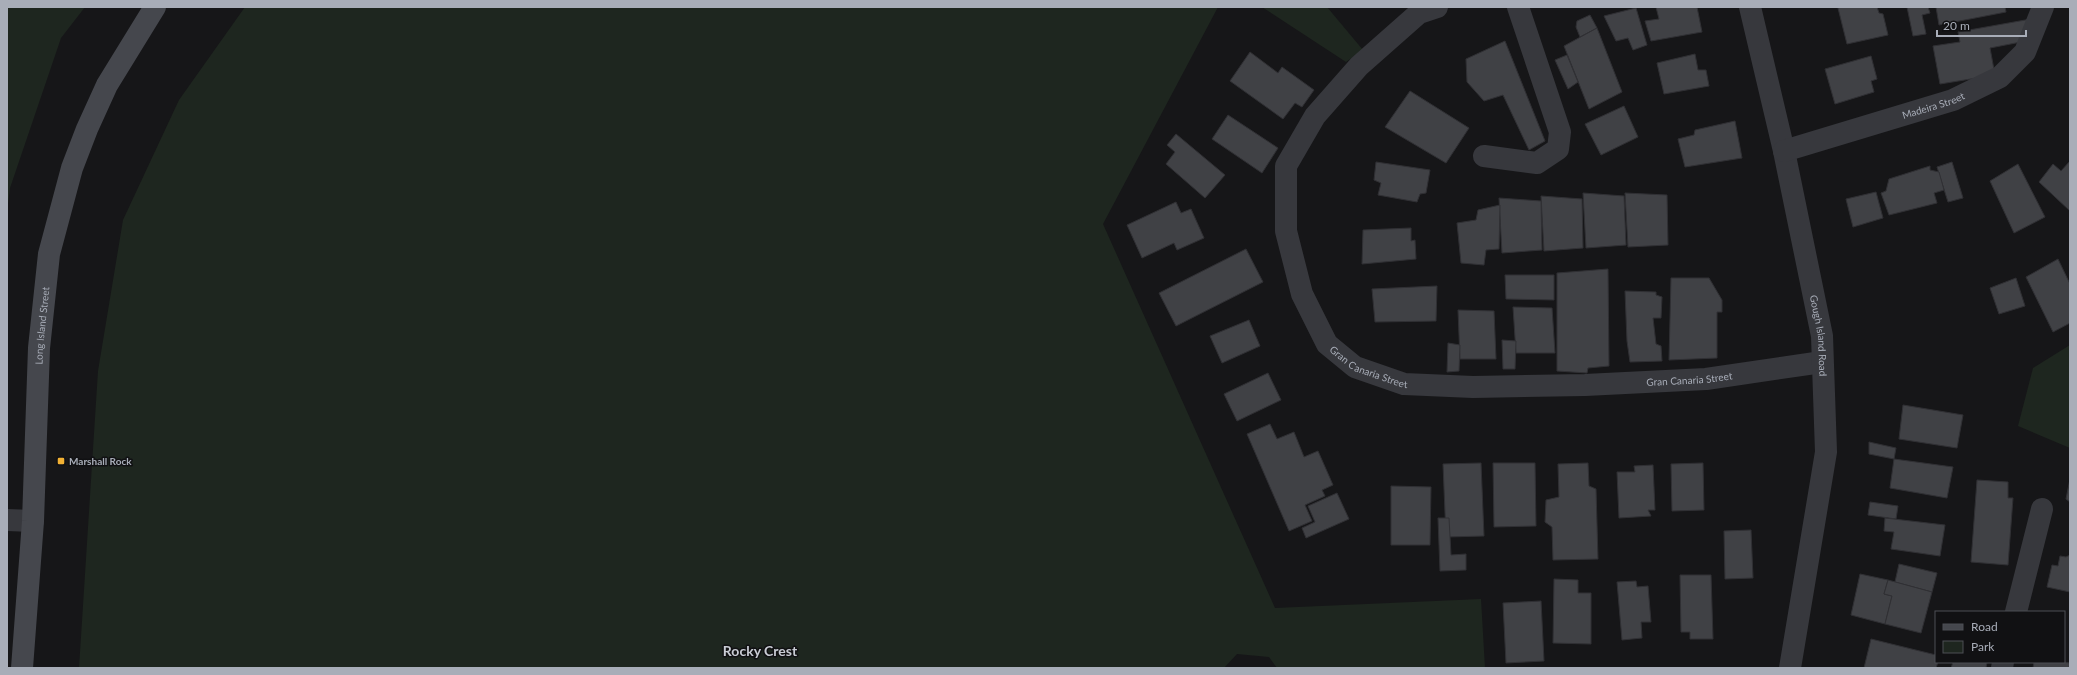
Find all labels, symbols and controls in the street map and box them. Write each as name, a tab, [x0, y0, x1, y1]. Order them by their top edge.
scale bar	[1937, 12, 2026, 38]
text: 20 m	[1943, 18, 1970, 33]
street label: Madeira Street	[1901, 89, 1967, 121]
street label: Long Island Street	[32, 286, 52, 365]
street label: Gough Island Road	[1808, 294, 1829, 376]
street label: Gran Canaria Street	[1328, 343, 1408, 390]
street label: Gran Canaria Street	[1646, 369, 1733, 388]
place label: Marshall Rock	[69, 455, 132, 467]
marker: Marshall Rock	[56, 456, 66, 466]
legend	[1935, 611, 2065, 663]
text: Road	[1971, 619, 1998, 634]
text: Park	[1971, 639, 1995, 654]
district label: Rocky Crest	[723, 642, 798, 659]

